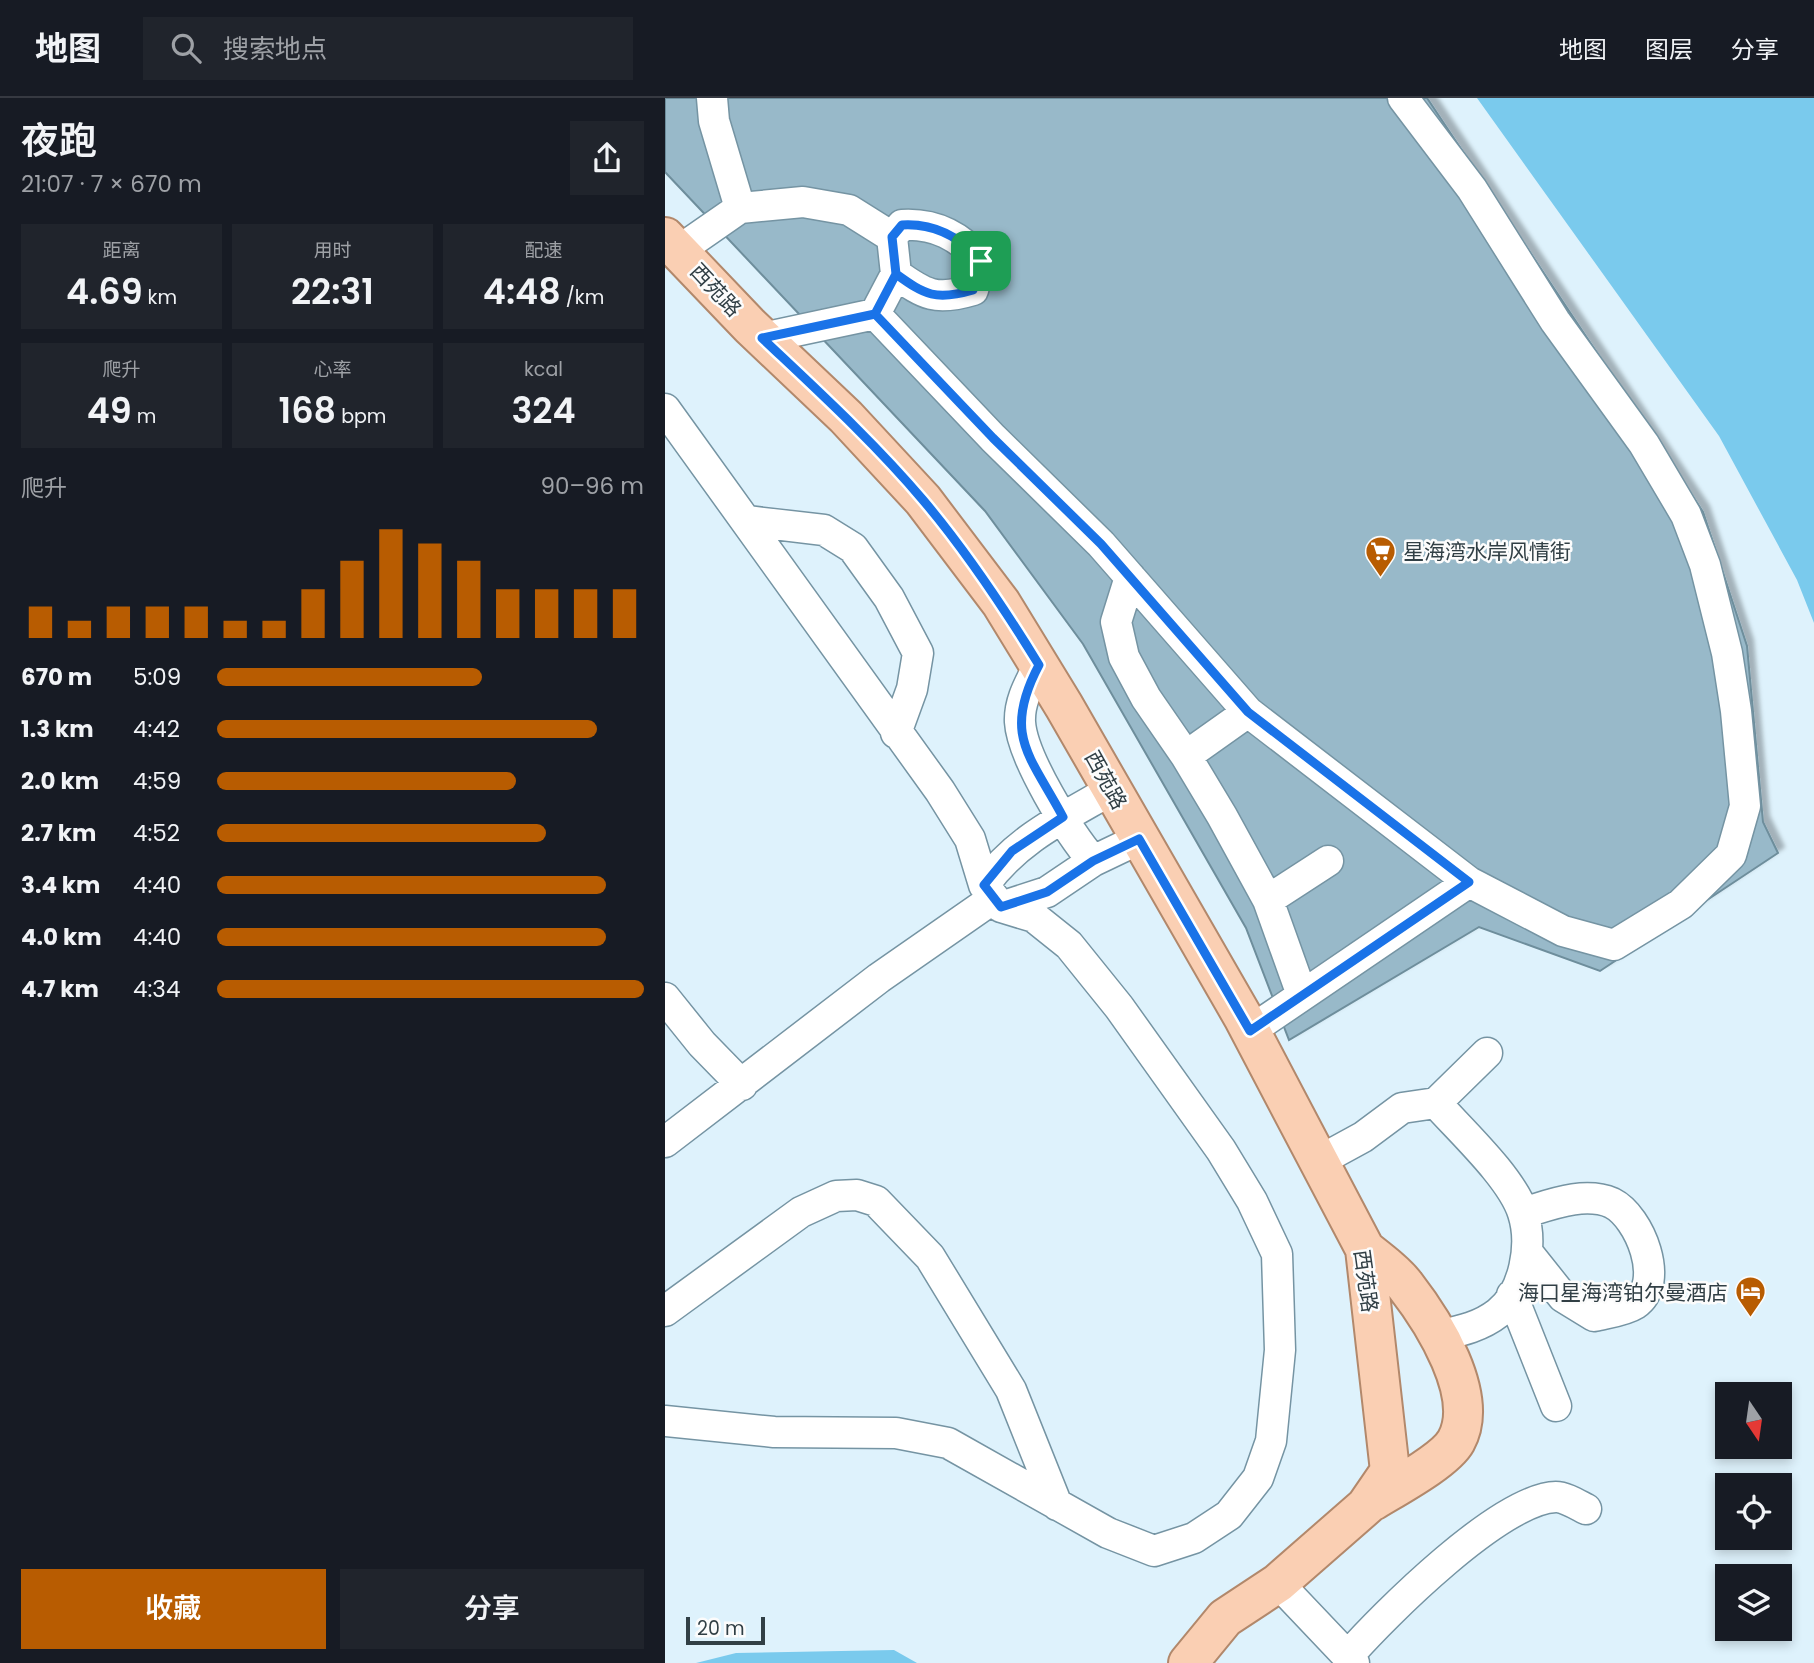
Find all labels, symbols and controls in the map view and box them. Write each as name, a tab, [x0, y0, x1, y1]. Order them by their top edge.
search box	[143, 17, 633, 80]
text: 地图	[35, 25, 101, 72]
icon: search	[167, 29, 205, 67]
text: 搜索地点	[223, 31, 327, 67]
text: 地图	[1559, 33, 1607, 66]
text: 图层	[1645, 33, 1693, 66]
text: 分享	[1731, 33, 1779, 66]
text: 夜跑	[21, 114, 97, 167]
button: share	[570, 121, 644, 195]
text: 21:07 · 7 × 670 m	[21, 168, 202, 200]
pin	[951, 231, 1011, 291]
text: 距离	[102, 237, 141, 264]
text: 用时	[313, 237, 352, 264]
text: 配速	[524, 237, 563, 264]
icon: arrive	[962, 242, 1000, 280]
street label: 西苑路	[684, 257, 748, 323]
text: 4.69	[66, 267, 143, 316]
text: 22:31	[291, 267, 374, 316]
text: 4:48	[483, 267, 561, 316]
text: km	[143, 284, 177, 311]
text: /km	[561, 284, 604, 311]
text: 爬升	[102, 356, 141, 383]
text: 心率	[313, 356, 352, 383]
text: kcal	[524, 356, 563, 383]
text: 49	[87, 386, 132, 435]
text: 168	[279, 386, 336, 435]
text: 324	[511, 386, 576, 435]
text: m	[132, 403, 156, 430]
text: bpm	[336, 403, 386, 430]
text: 90–96 m	[541, 470, 644, 502]
text: 爬升	[21, 472, 67, 504]
supermarket icon: 星海湾水岸风情街	[1363, 534, 1397, 578]
place label: 星海湾水岸风情街	[1403, 537, 1571, 566]
text: 670 m	[21, 661, 92, 693]
text: 5:09	[133, 661, 181, 693]
text: 1.3 km	[21, 713, 94, 745]
text: 4:42	[133, 713, 180, 745]
street label: 西苑路	[1078, 745, 1134, 815]
text: 2.0 km	[21, 765, 99, 797]
text: 4:59	[133, 765, 181, 797]
text: 2.7 km	[21, 817, 96, 849]
text: 4:52	[133, 817, 180, 849]
text: 3.4 km	[21, 869, 100, 901]
text: 4:40	[133, 869, 181, 901]
text: 4.0 km	[21, 921, 102, 953]
text: 4:40	[133, 921, 181, 953]
text: 4.7 km	[21, 973, 99, 1005]
text: 4:34	[133, 973, 180, 1005]
street label: 西苑路	[1347, 1248, 1385, 1314]
hotel icon: 海口星海湾铂尔曼酒店	[1734, 1275, 1768, 1319]
place label: 海口星海湾铂尔曼酒店	[1518, 1278, 1728, 1307]
north arrow	[1715, 1382, 1792, 1460]
map controls	[1715, 1382, 1792, 1641]
button: locate	[1715, 1473, 1792, 1550]
button: layers	[1715, 1564, 1792, 1641]
button: 收藏	[21, 1569, 326, 1649]
button: 分享	[340, 1569, 644, 1649]
scale bar	[686, 1614, 765, 1646]
text: 20 m	[697, 1615, 745, 1642]

